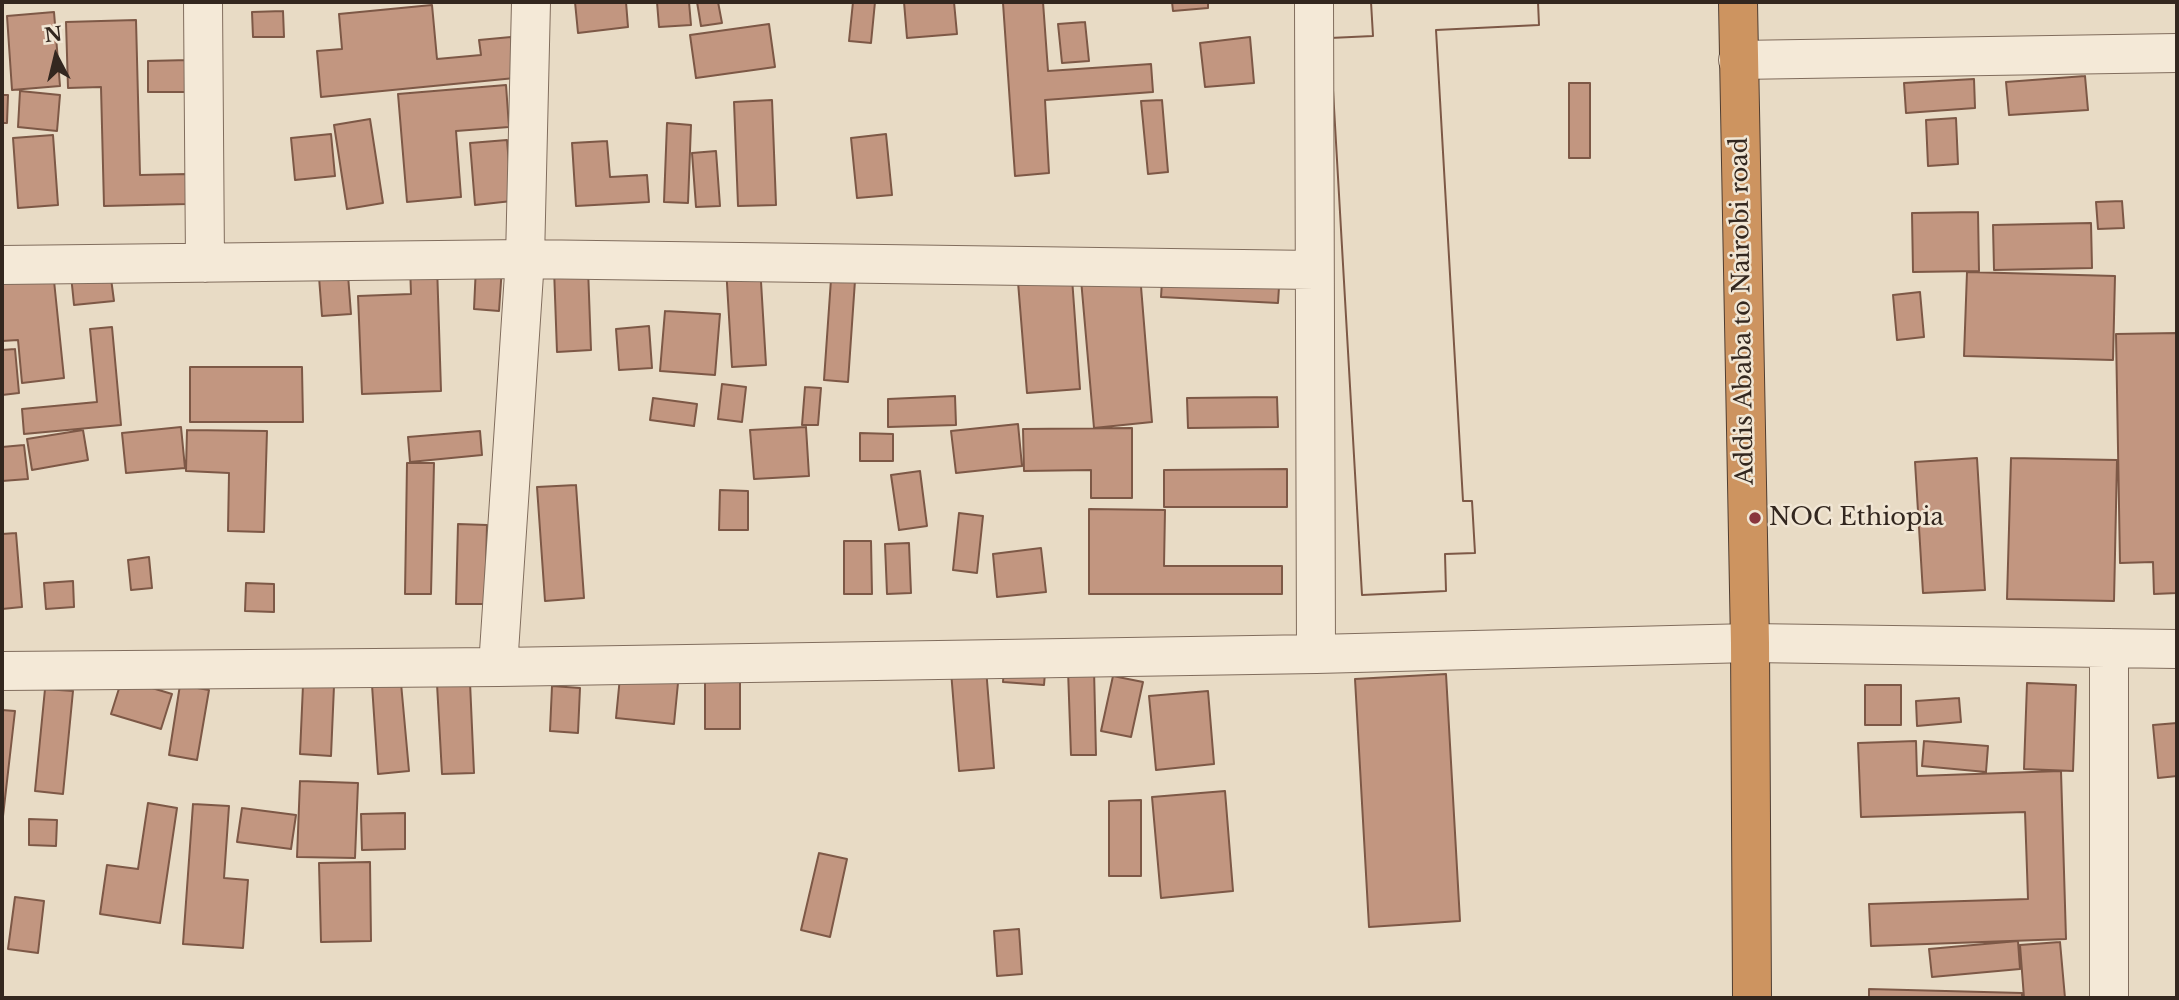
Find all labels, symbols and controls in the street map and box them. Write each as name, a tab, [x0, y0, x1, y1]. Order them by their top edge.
north arrow	[21, 21, 91, 91]
text: N	[43, 22, 64, 47]
street label: Addis Ababa to Nairobi road	[1726, 137, 1760, 485]
place label: NOC Ethiopia	[1769, 504, 1944, 532]
marker: NOC Ethiopia	[1747, 510, 1763, 526]

